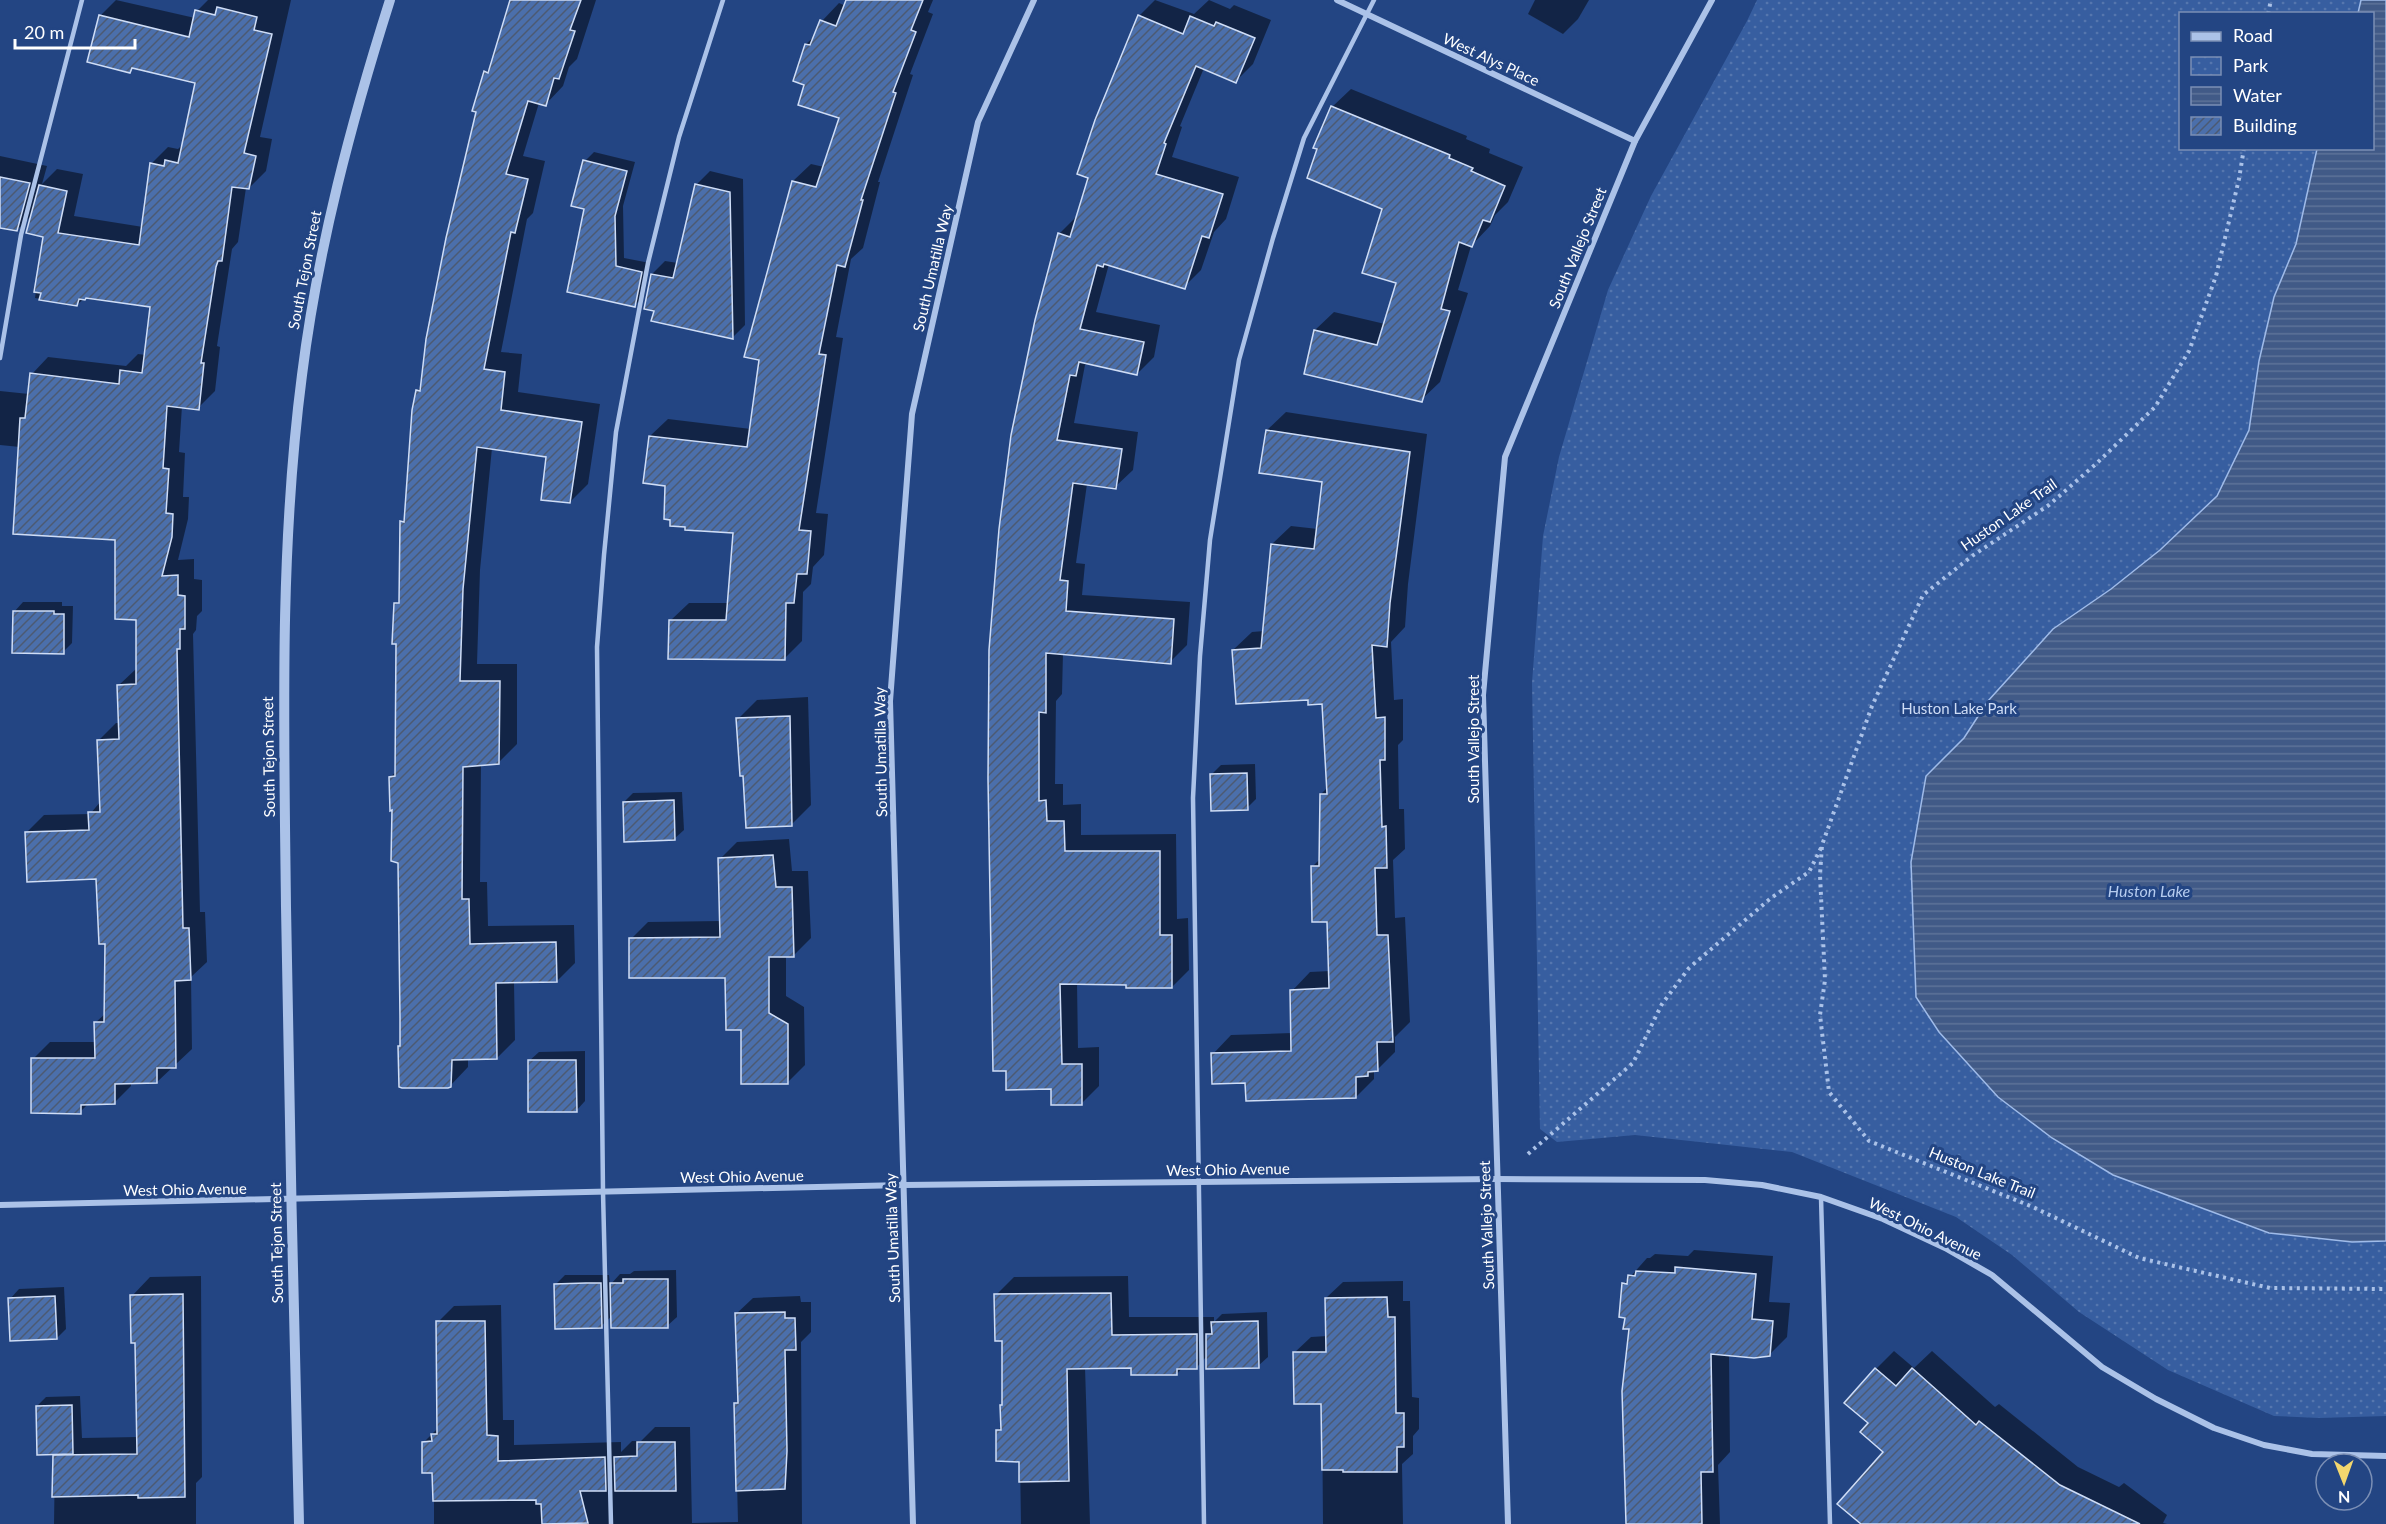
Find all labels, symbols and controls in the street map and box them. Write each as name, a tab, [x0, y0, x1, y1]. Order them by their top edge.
scale bar	[15, 12, 135, 50]
legend	[2179, 12, 2374, 150]
text: 20 m	[24, 21, 64, 43]
text: Road	[2233, 24, 2273, 46]
street label: West Alys Place	[1440, 29, 1543, 89]
text: Park	[2233, 54, 2269, 76]
text: Water	[2233, 84, 2282, 106]
text: Building	[2233, 114, 2297, 136]
street label: South Vallejo Street	[1545, 184, 1610, 311]
street label: South Umatilla Way	[909, 202, 955, 333]
street label: South Tejon Street	[284, 208, 325, 331]
street label: Huston Lake Trail	[1957, 474, 2060, 554]
street label: South Vallejo Street	[1464, 674, 1482, 803]
street label: South Umatilla Way	[870, 687, 890, 817]
street label: South Tejon Street	[258, 696, 278, 818]
park label: Huston Lake Park	[1901, 699, 2017, 717]
water label: Huston Lake	[2108, 881, 2191, 900]
street label: Huston Lake Trail	[1927, 1143, 2038, 1202]
street label: West Ohio Avenue	[1166, 1159, 1290, 1179]
street label: South Vallejo Street	[1475, 1160, 1497, 1290]
street label: West Ohio Avenue	[680, 1166, 804, 1186]
street label: South Umatilla Way	[881, 1172, 903, 1303]
street label: West Ohio Avenue	[123, 1179, 247, 1199]
street label: South Tejon Street	[266, 1182, 286, 1304]
street label: West Ohio Avenue	[1866, 1193, 1985, 1263]
north arrow	[2314, 1452, 2374, 1512]
text: N	[2338, 1488, 2351, 1507]

